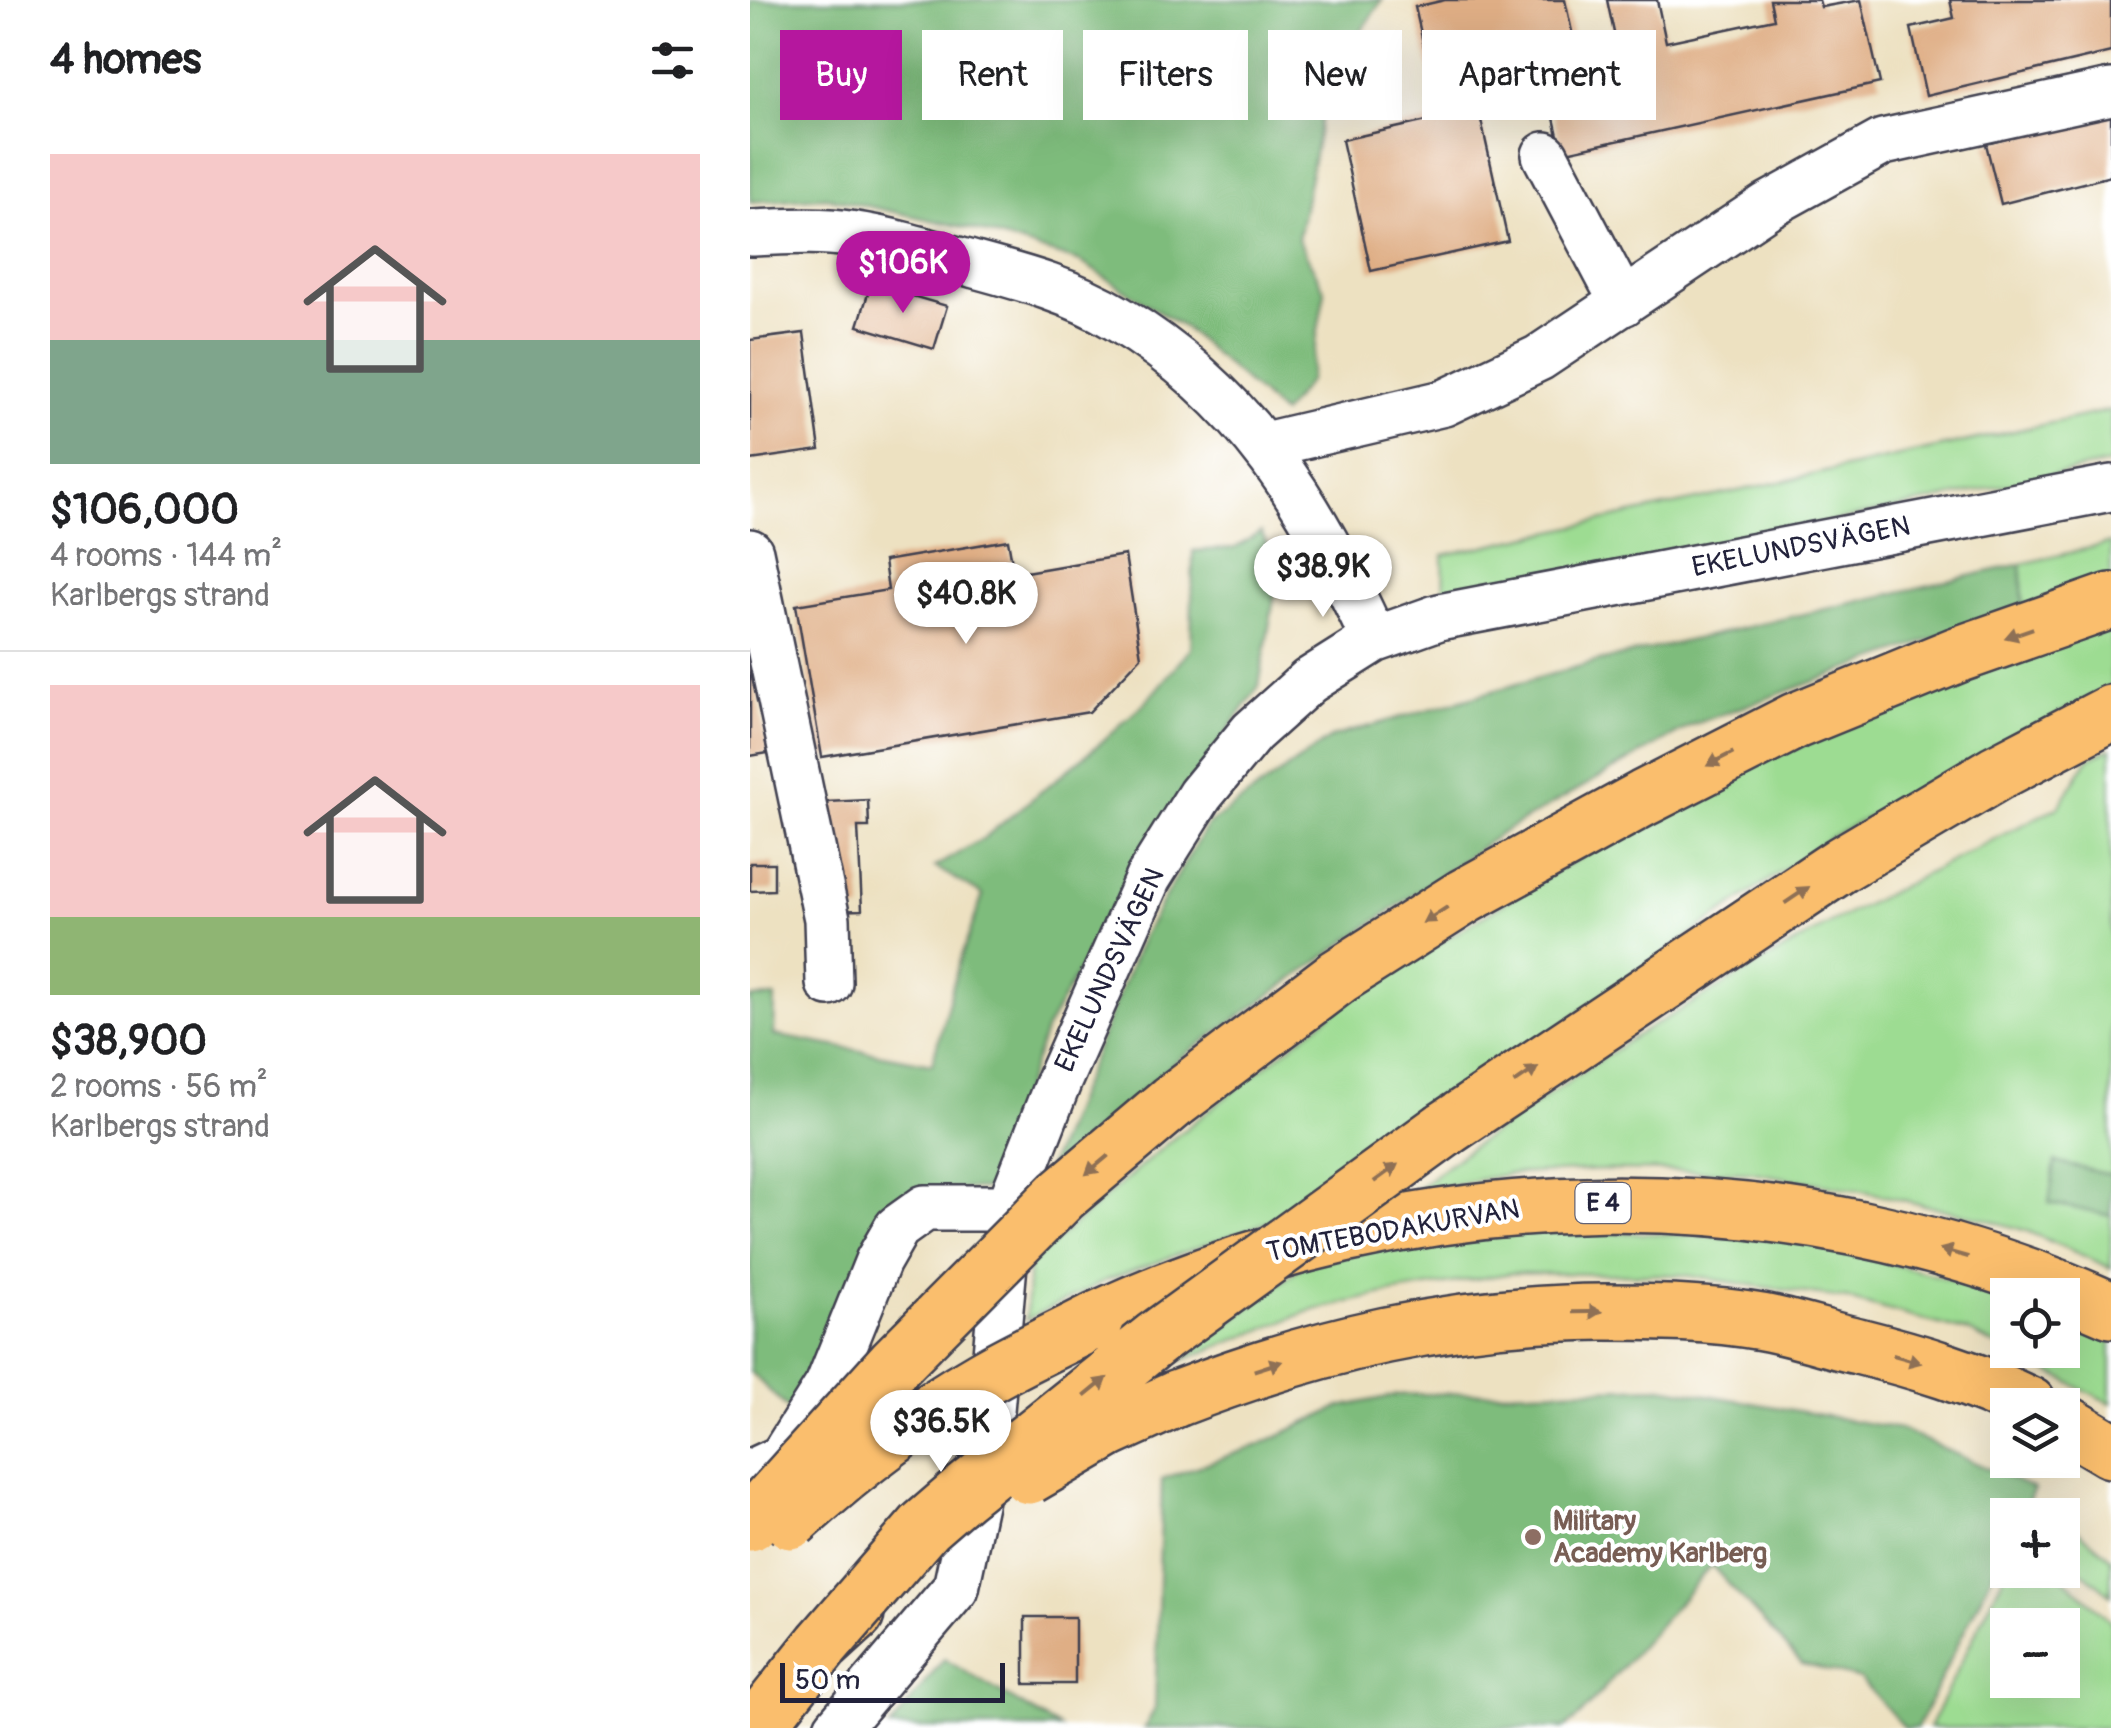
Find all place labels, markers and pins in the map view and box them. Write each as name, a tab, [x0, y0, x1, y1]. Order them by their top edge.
pin: $106K	[833, 231, 973, 316]
pin: $38.9K	[1242, 535, 1404, 620]
pin: $40.8K	[885, 562, 1047, 647]
pin: $36.5K	[860, 1390, 1022, 1475]
place label: Military Academy Karlberg	[1553, 1504, 1767, 1571]
marker: Military Academy Karlberg	[1522, 1526, 1544, 1548]

